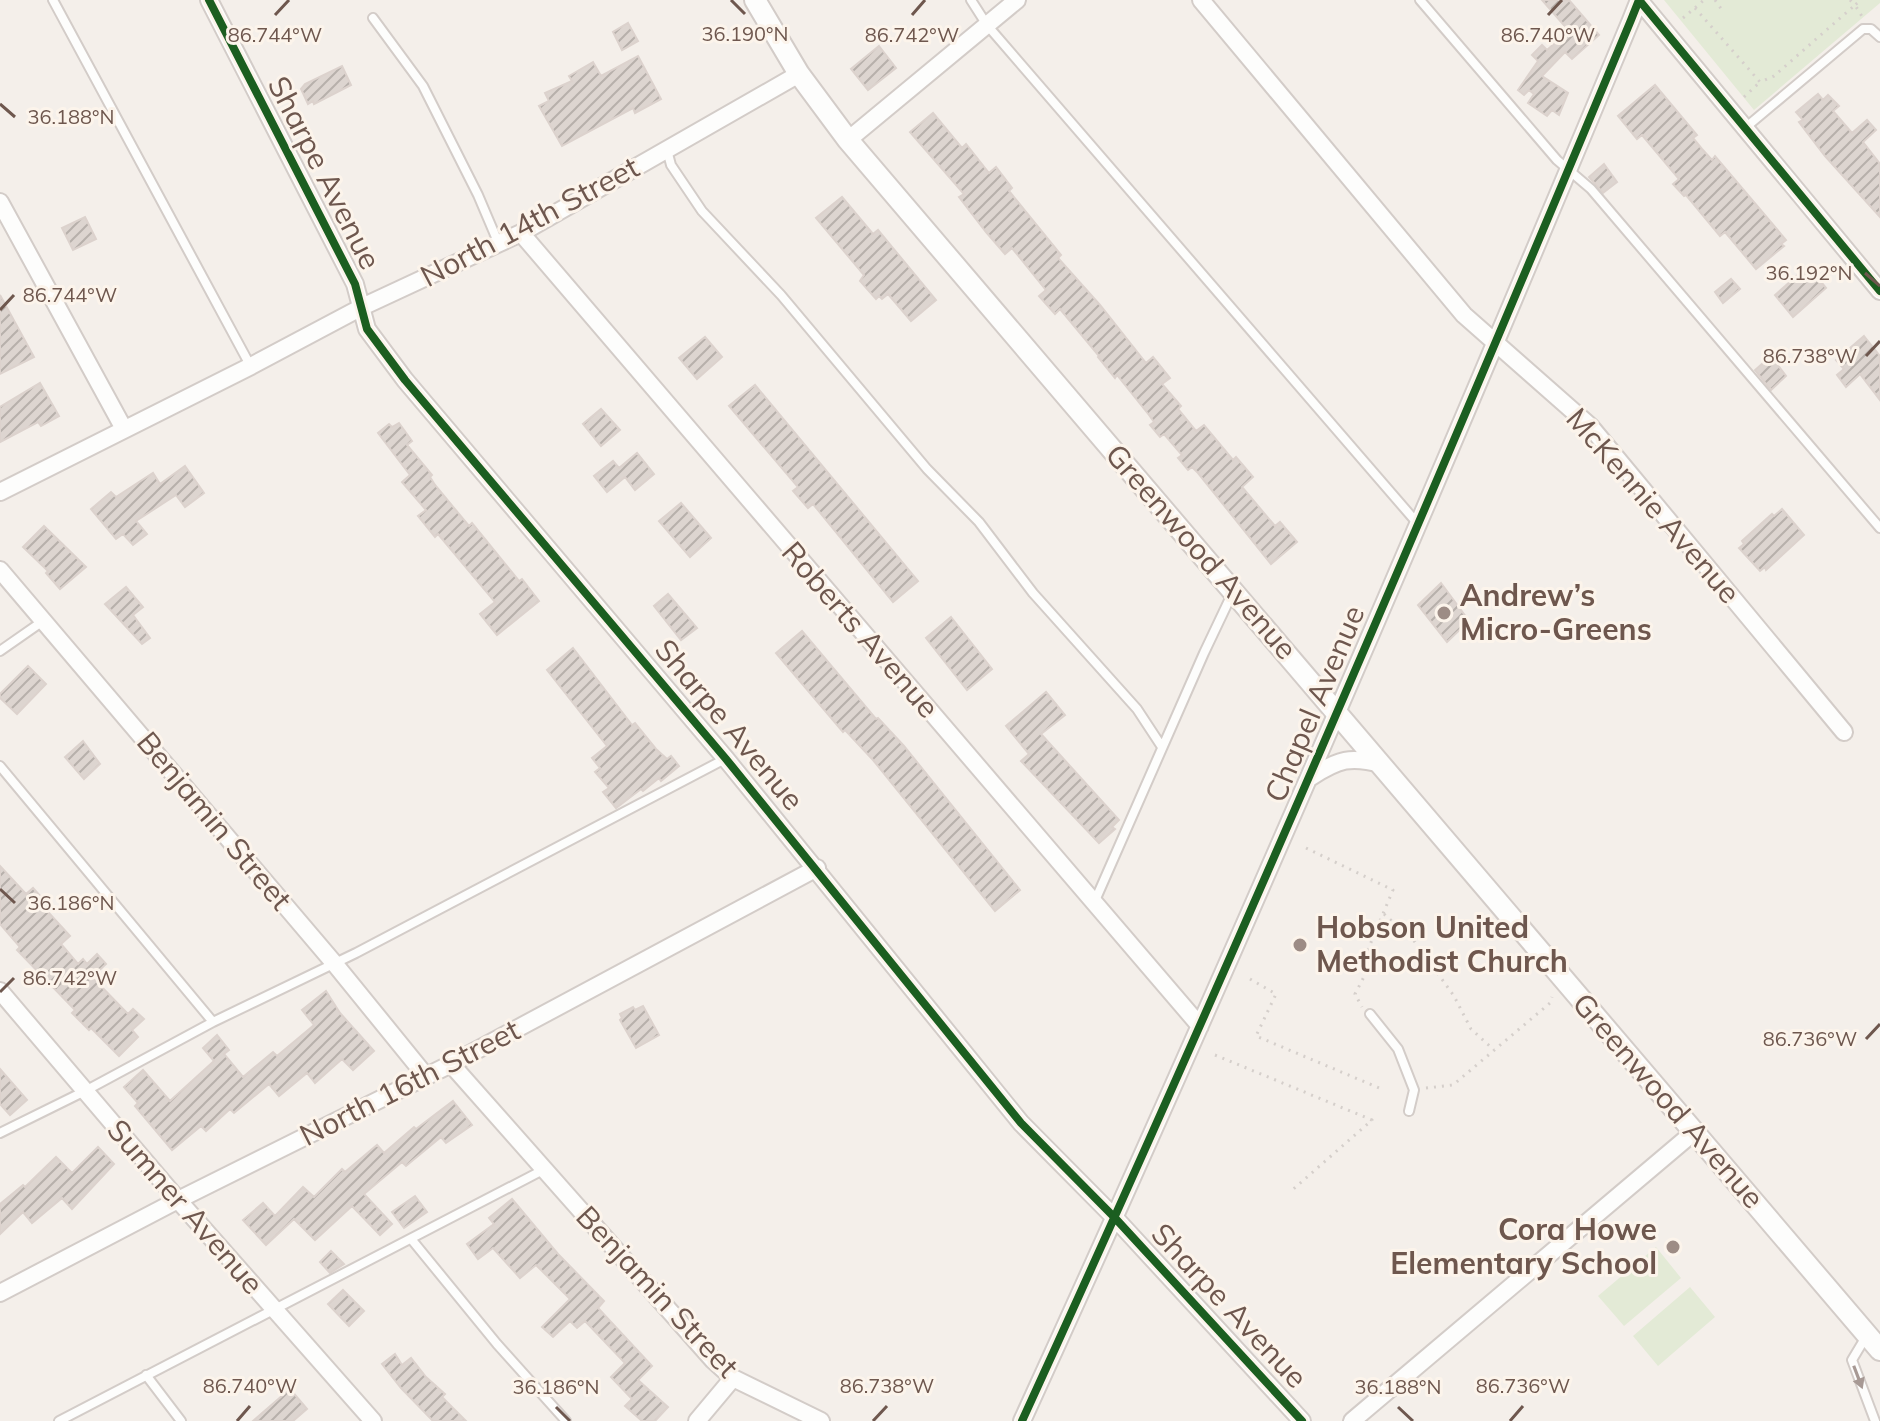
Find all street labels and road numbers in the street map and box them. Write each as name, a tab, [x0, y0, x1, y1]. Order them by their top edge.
street label: Sharpe Avenue	[260, 70, 390, 276]
street label: North 14th Street	[414, 148, 645, 295]
street label: McKennie Avenue	[1559, 400, 1749, 611]
street label: Greenwood Avenue	[1098, 436, 1306, 667]
street label: Roberts Avenue	[774, 533, 948, 725]
street label: Chapel Avenue	[1256, 600, 1373, 808]
street label: Sharpe Avenue	[647, 631, 812, 818]
street label: Benjamin Street	[129, 723, 300, 917]
street label: Greenwood Avenue	[1565, 985, 1773, 1216]
street label: North 16th Street	[293, 1010, 526, 1154]
street label: Sumner Avenue	[99, 1111, 272, 1302]
street label: Benjamin Street	[568, 1197, 747, 1385]
street label: Sharpe Avenue	[1144, 1215, 1316, 1396]

